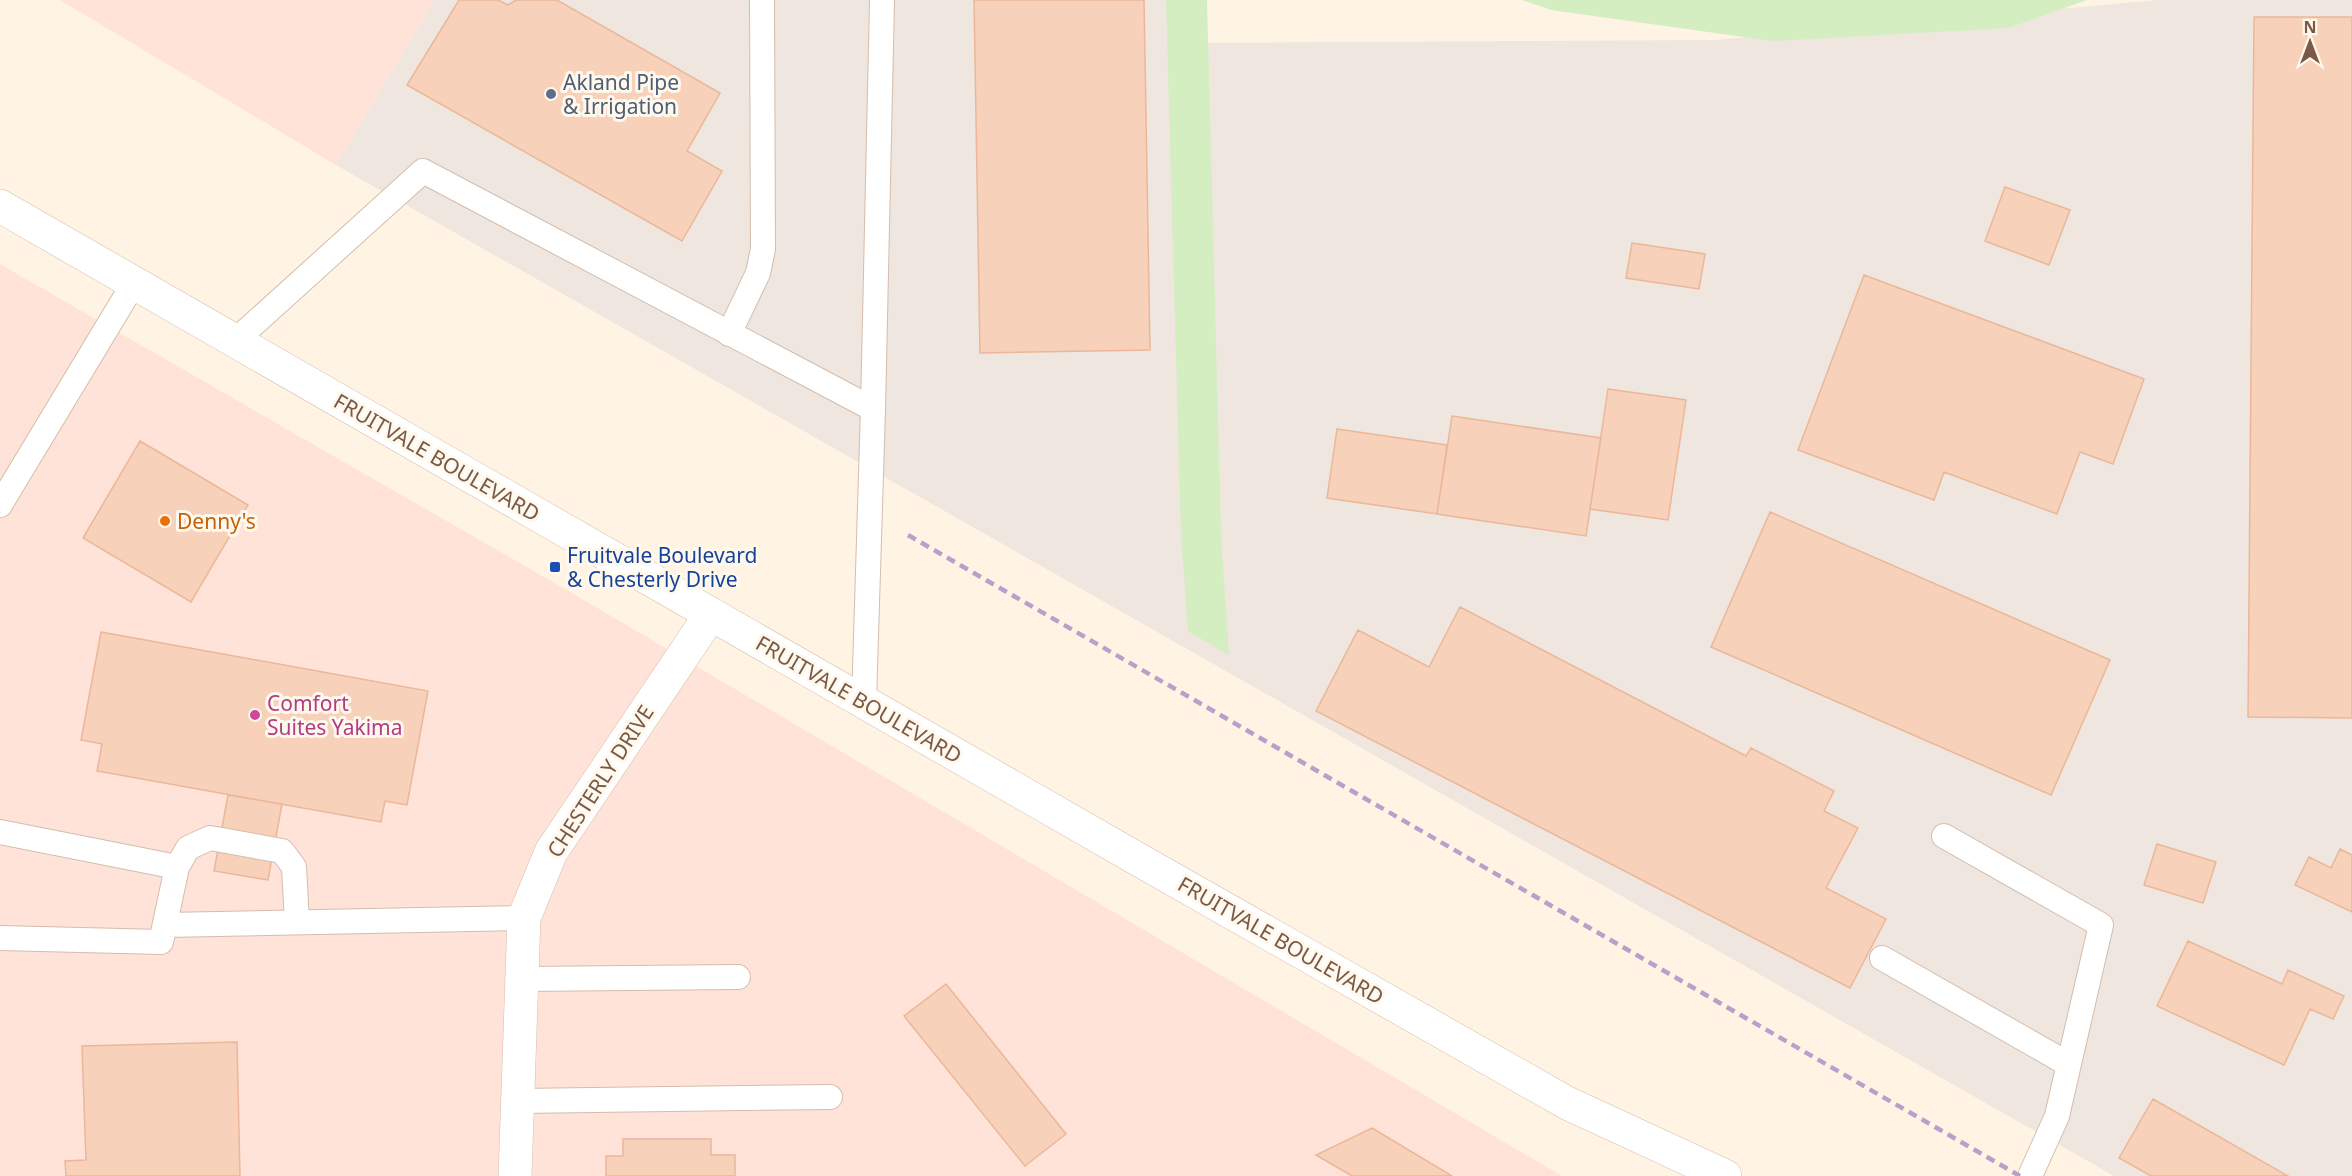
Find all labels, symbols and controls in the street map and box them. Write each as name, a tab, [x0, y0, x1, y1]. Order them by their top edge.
north arrow	[2280, 12, 2340, 72]
text: N	[2303, 16, 2317, 38]
place label: Akland Pipe & Irrigation	[563, 68, 679, 120]
marker: Akland Pipe & Irrigation	[544, 87, 558, 101]
street label: FRUITVALE BOULEVARD	[329, 387, 545, 527]
place label: Denny's	[177, 507, 256, 535]
marker: Denny's	[158, 514, 172, 528]
place label: Fruitvale Boulevard & Chesterly Drive	[567, 541, 758, 593]
marker: Fruitvale Boulevard & Chesterly Drive	[548, 560, 562, 574]
street label: FRUITVALE BOULEVARD	[751, 629, 967, 769]
place label: Comfort Suites Yakima	[267, 689, 403, 741]
street label: CHESTERLY DRIVE	[540, 700, 660, 862]
marker: Comfort Suites Yakima	[248, 708, 262, 722]
street label: FRUITVALE BOULEVARD	[1173, 870, 1389, 1010]

